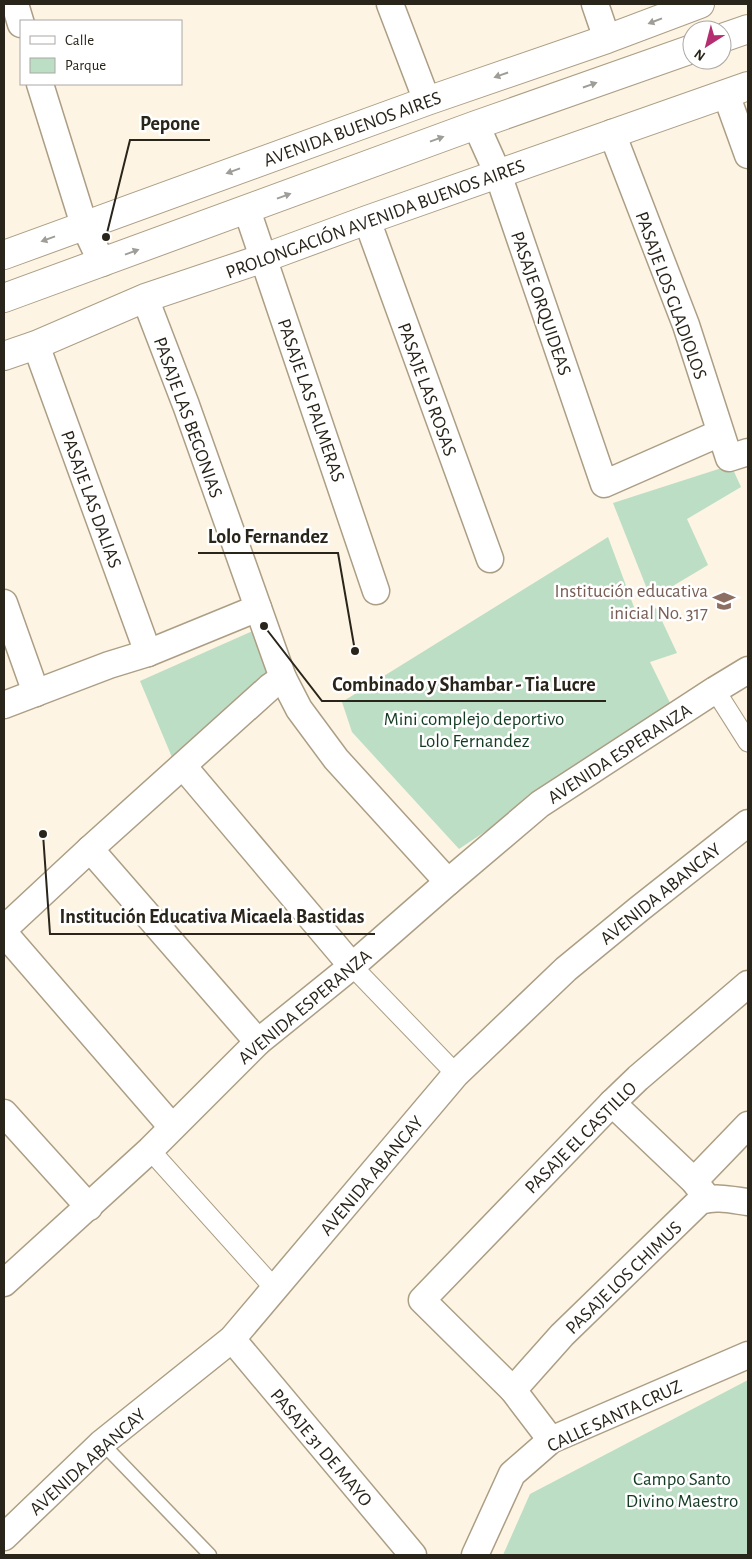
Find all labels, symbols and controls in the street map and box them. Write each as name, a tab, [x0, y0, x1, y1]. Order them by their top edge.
one-way arrow	[647, 18, 662, 25]
legend	[20, 20, 182, 85]
north arrow	[682, 20, 732, 70]
text: Calle	[65, 33, 94, 48]
text: N	[692, 46, 708, 63]
text: Parque	[65, 58, 106, 73]
one-way arrow	[494, 72, 509, 79]
one-way arrow	[583, 81, 598, 89]
street label: AVENIDA BUENOS AIRES	[261, 88, 444, 170]
callout: Pepone	[130, 105, 210, 140]
text: Pepone	[140, 114, 200, 134]
one-way arrow	[429, 135, 444, 142]
street label: PROLONGACIÓN AVENIDA BUENOS AIRES	[223, 154, 528, 282]
one-way arrow	[225, 167, 240, 175]
one-way arrow	[277, 192, 292, 199]
street label: PASAJE LOS GLADIOLOS	[631, 209, 710, 382]
street label: PASAJE ORQUIDEAS	[507, 229, 574, 378]
one-way arrow	[40, 236, 55, 243]
one-way arrow	[125, 248, 140, 256]
street label: PASAJE LAS PALMERAS	[274, 316, 347, 485]
street label: PASAJE LAS ROSAS	[394, 320, 460, 459]
street label: PASAJE LAS BEGONIAS	[150, 335, 226, 500]
street label: PASAJE LAS DALIAS	[57, 428, 124, 571]
callout: Lolo Fernandez	[198, 518, 338, 553]
text: Lolo Fernandez	[208, 527, 328, 547]
place label: Institución educativa inicial No. 317	[555, 582, 708, 623]
school or university icon: Institución educativa inicial No. 317	[711, 588, 737, 614]
callout: Combinado y Shambar - Tia Lucre	[322, 666, 606, 701]
text: Combinado y Shambar - Tia Lucre	[332, 675, 596, 695]
street label: AVENIDA ESPERANZA	[544, 701, 695, 808]
park label: Mini complejo deportivo Lolo Fernandez	[384, 710, 564, 751]
street label: AVENIDA ABANCAY	[597, 840, 725, 949]
callout: Institución Educativa Micaela Bastidas	[50, 899, 375, 934]
text: Institución Educativa Micaela Bastidas	[60, 907, 365, 927]
street label: AVENIDA ESPERANZA	[235, 946, 375, 1068]
street label: PASAJE EL CASTILLO	[522, 1079, 641, 1198]
street label: AVENIDA ABANCAY	[317, 1113, 427, 1239]
street label: PASAJE LOS CHIMUS	[562, 1218, 686, 1338]
street label: CALLE SANTA CRUZ	[544, 1377, 685, 1456]
street label: PASAJE 31 DE MAYO	[266, 1386, 375, 1510]
street label: AVENIDA ABANCAY	[26, 1405, 150, 1519]
park label: Campo Santo Divino Maestro	[626, 1470, 738, 1511]

